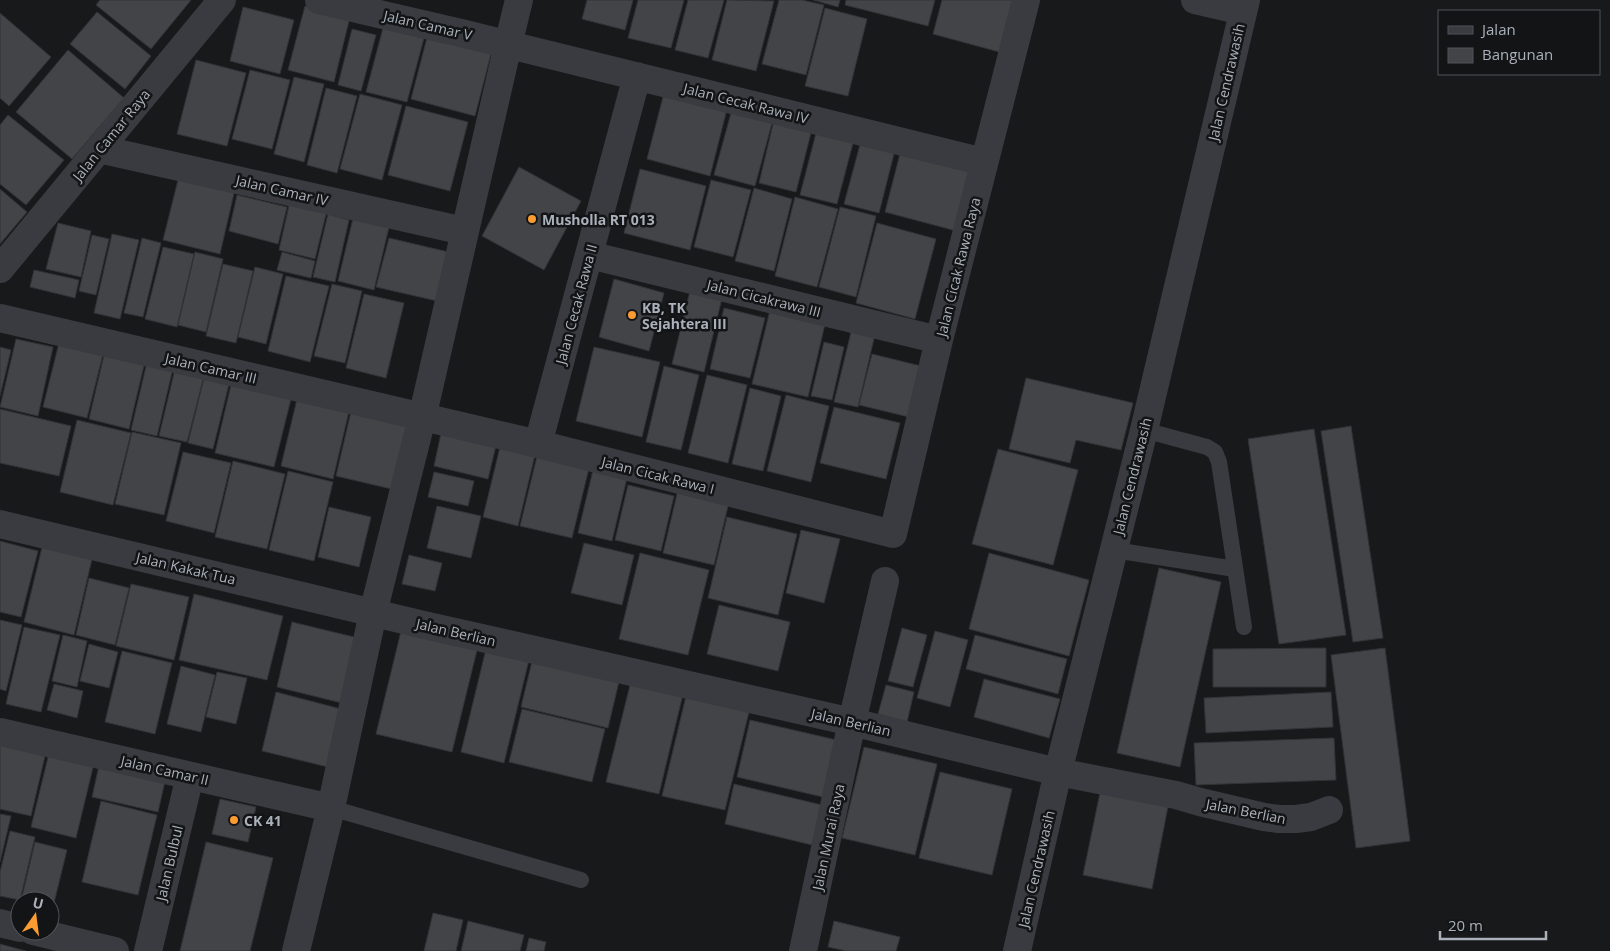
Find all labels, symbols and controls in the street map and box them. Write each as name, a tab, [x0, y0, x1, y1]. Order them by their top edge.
street label: Jalan Camar V	[380, 5, 475, 45]
legend	[1438, 10, 1600, 75]
text: Jalan	[1480, 19, 1516, 39]
street label: Jalan Cendrawasih	[1203, 21, 1249, 144]
text: Bangunan	[1482, 44, 1553, 64]
street label: Jalan Cecak Rawa IV	[680, 78, 811, 128]
street label: Jalan Camar Raya	[67, 85, 154, 186]
street label: Jalan Camar IV	[232, 170, 331, 210]
street label: Jalan Cicak Rawa Raya	[931, 195, 984, 341]
place label: Musholla RT 013	[542, 210, 655, 229]
marker: Musholla RT 013	[526, 213, 538, 225]
street label: Jalan Cecak Rawa II	[550, 242, 601, 368]
street label: Jalan Cicakrawa III	[703, 274, 823, 321]
place label: KB, TK Sejahtera III	[642, 298, 727, 333]
marker: KB, TK Sejahtera III	[626, 309, 638, 321]
street label: Jalan Camar III	[161, 348, 259, 388]
street label: Jalan Cendrawasih	[1108, 416, 1156, 538]
street label: Jalan Cicak Rawa I	[598, 451, 716, 498]
street label: Jalan Kakak Tua	[132, 547, 238, 589]
street label: Jalan Berlian	[412, 613, 498, 650]
street label: Jalan Berlian	[807, 703, 893, 740]
street label: Jalan Camar II	[117, 750, 211, 789]
street label: Jalan Murai Raya	[807, 782, 849, 894]
street label: Jalan Berlian	[1202, 794, 1288, 828]
street label: Jalan Cendrawasih	[1013, 808, 1059, 931]
place label: CK 41	[244, 811, 282, 830]
marker: CK 41	[228, 814, 240, 826]
street label: Jalan Bulbul	[151, 823, 187, 905]
north arrow	[10, 891, 60, 941]
text: U	[31, 892, 46, 913]
scale bar	[1440, 908, 1546, 940]
text: 20 m	[1448, 915, 1483, 935]

